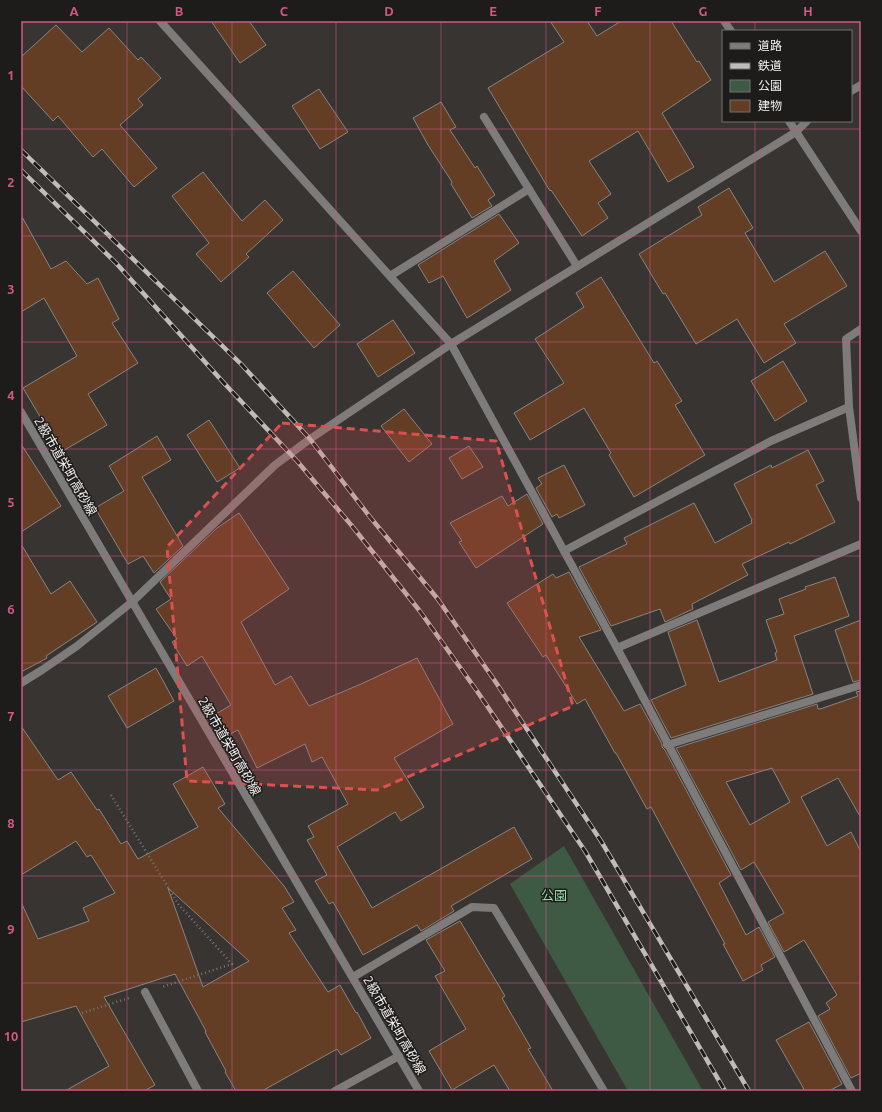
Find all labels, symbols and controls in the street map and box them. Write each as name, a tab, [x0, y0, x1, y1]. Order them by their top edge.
text: A	[69, 4, 79, 18]
text: B	[175, 4, 184, 18]
text: C	[280, 4, 289, 18]
text: D	[384, 4, 394, 18]
text: E	[489, 4, 497, 18]
text: F	[594, 4, 602, 18]
text: G	[699, 4, 708, 18]
text: H	[803, 4, 813, 18]
legend	[722, 30, 852, 122]
text: 道路	[758, 39, 782, 52]
text: 鉄道	[758, 59, 782, 72]
text: 1	[7, 68, 15, 82]
text: 公園	[758, 79, 782, 92]
text: 建物	[758, 99, 782, 112]
text: 2	[7, 175, 15, 189]
text: 3	[7, 282, 15, 296]
text: 4	[7, 388, 15, 402]
street label: 2級市道栄町高砂線	[32, 414, 100, 518]
text: 5	[7, 495, 15, 509]
text: 6	[7, 602, 15, 616]
street label: 2級市道栄町高砂線	[196, 694, 264, 798]
text: 7	[7, 709, 15, 723]
text: 8	[7, 816, 15, 830]
park label: 公園	[541, 888, 567, 902]
text: 9	[7, 922, 15, 936]
street label: 2級市道栄町高砂線	[361, 973, 429, 1077]
text: 10	[4, 1029, 18, 1043]

